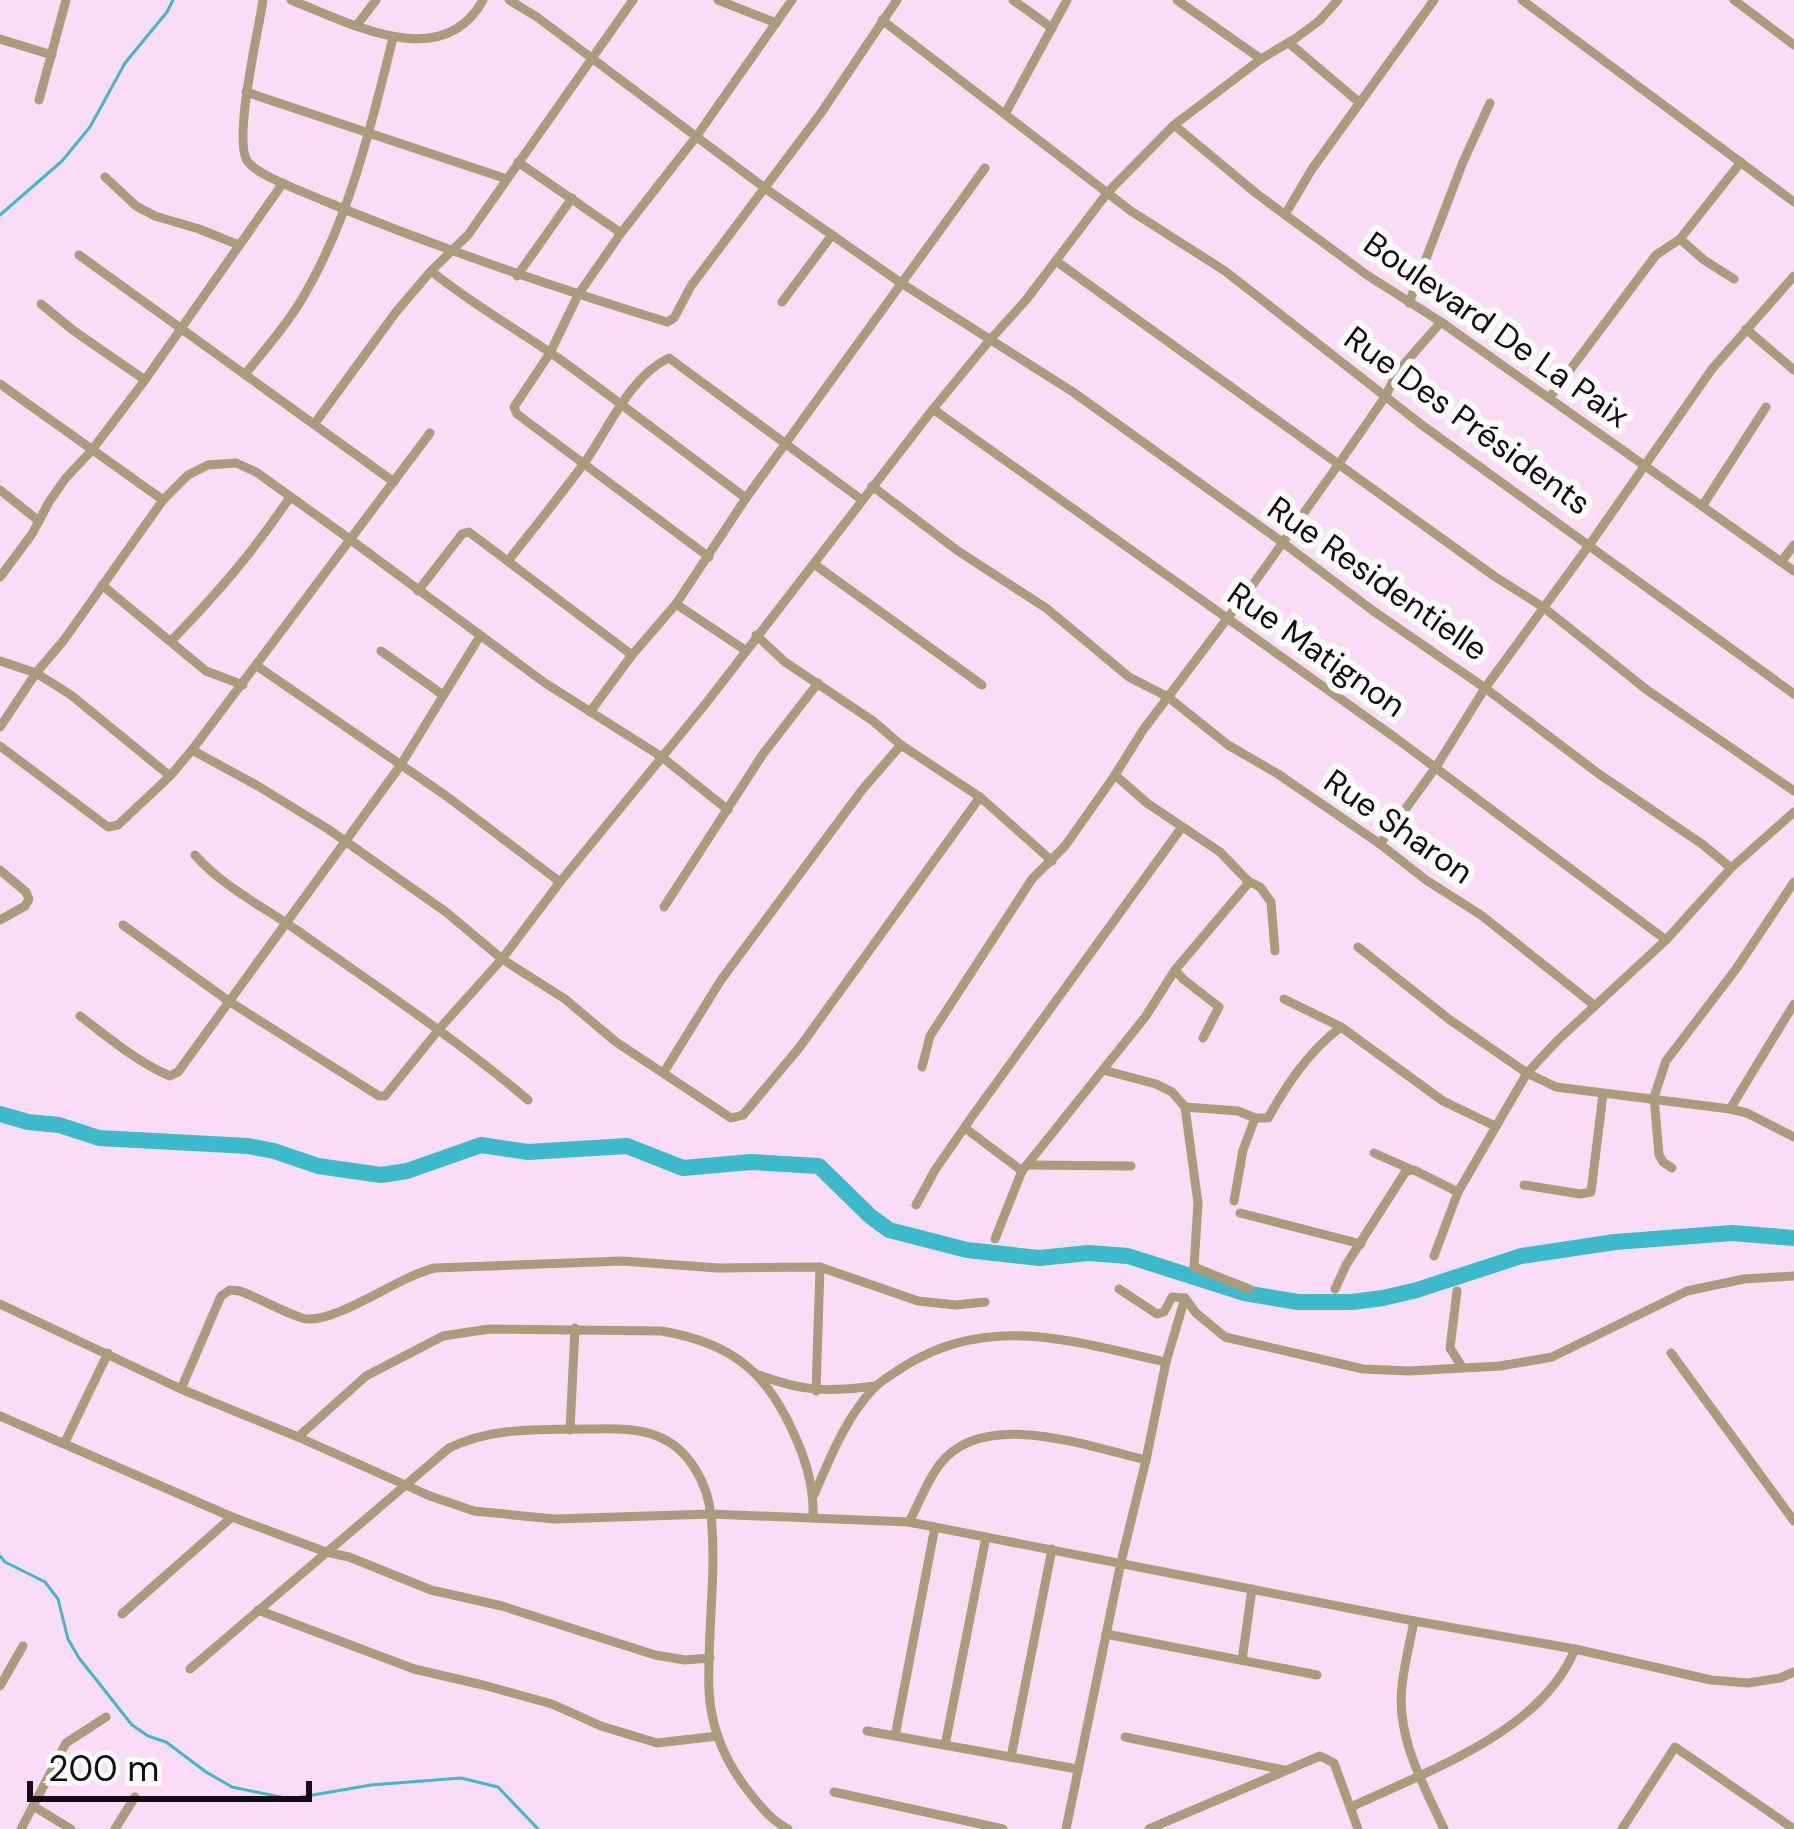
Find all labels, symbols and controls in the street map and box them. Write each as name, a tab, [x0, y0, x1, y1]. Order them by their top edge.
street label: Boulevard De La Paix	[1356, 222, 1638, 437]
street label: Rue Des Présidents	[1336, 316, 1600, 524]
street label: Rue Residentielle	[1259, 486, 1496, 670]
street label: Rue Matignon	[1219, 572, 1414, 727]
street label: Rue Sharon	[1316, 759, 1482, 893]
scale bar	[30, 1727, 309, 1801]
text: 200 m	[48, 1745, 159, 1792]

